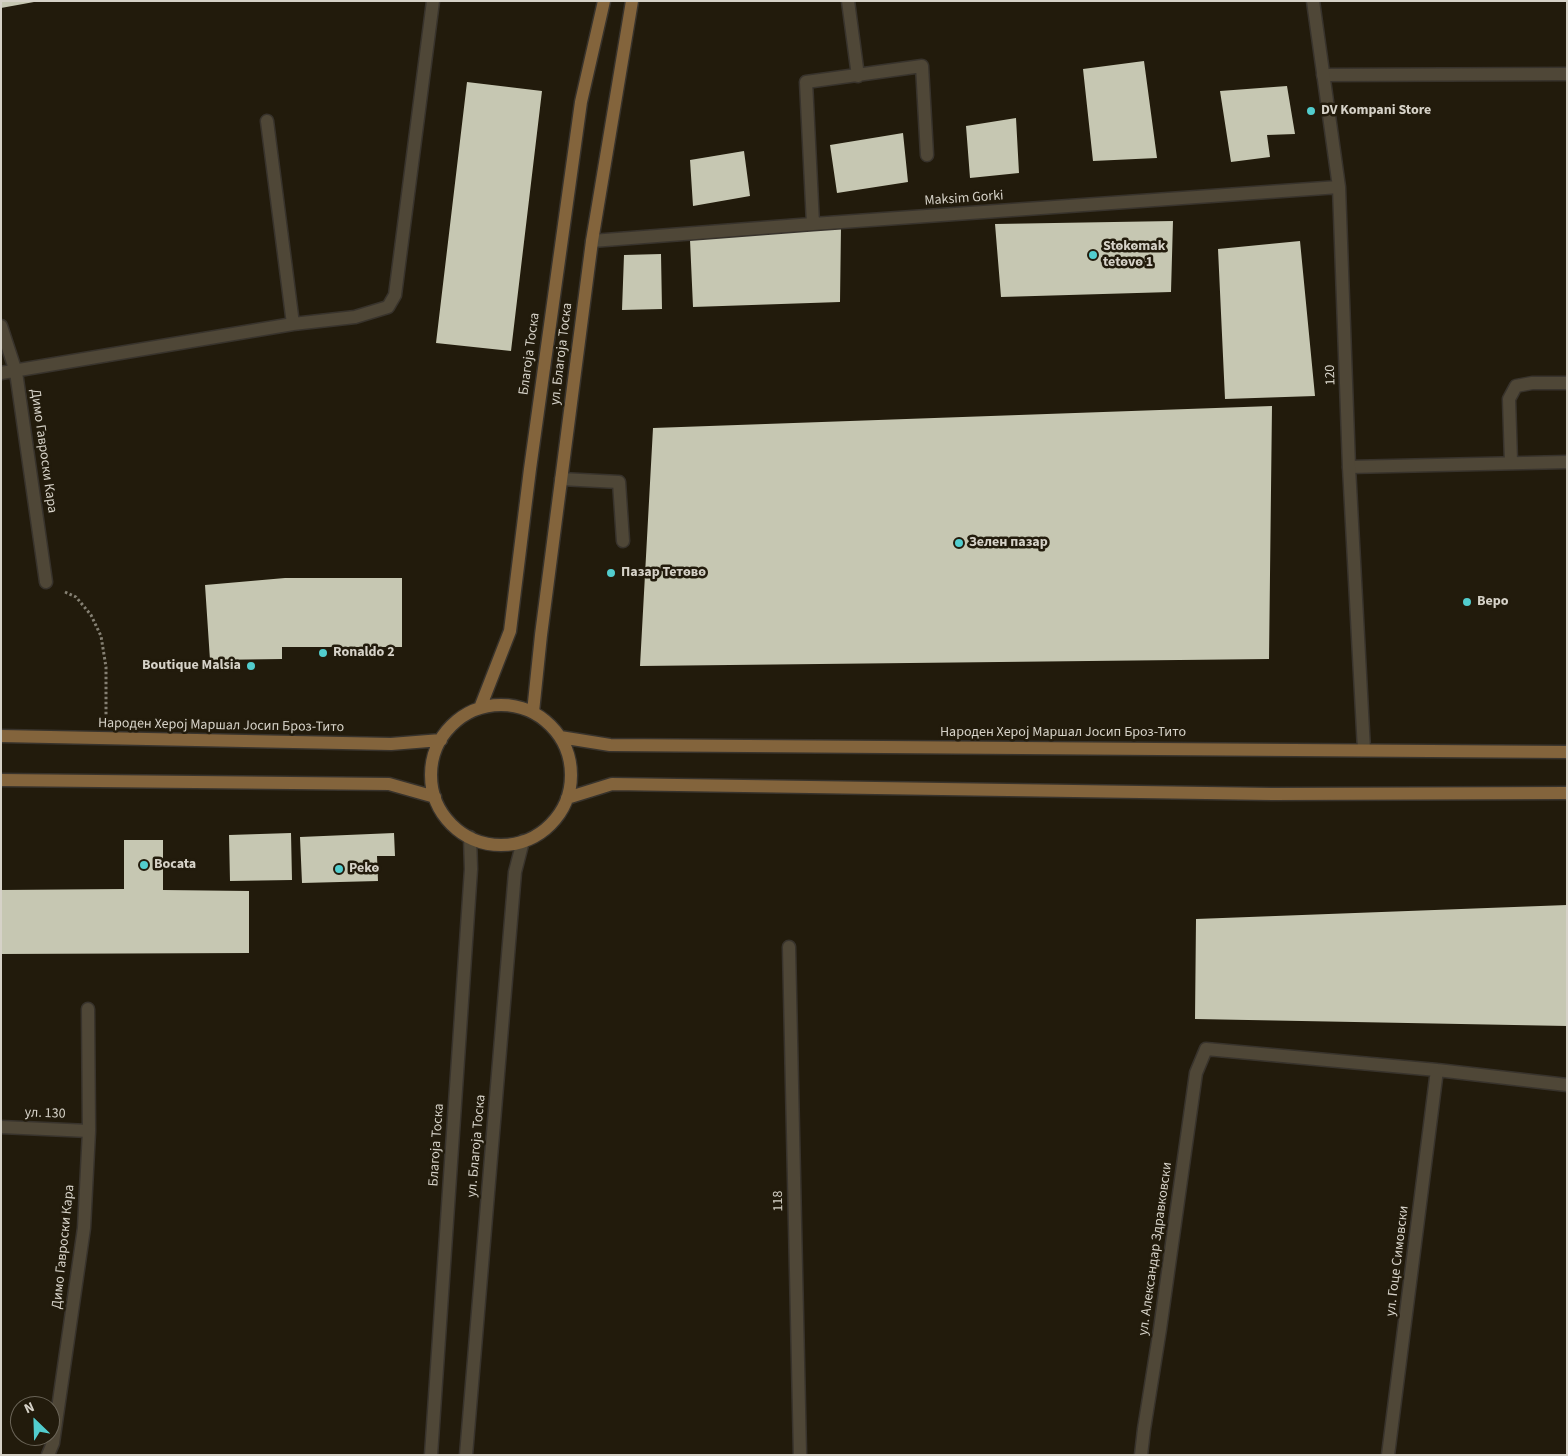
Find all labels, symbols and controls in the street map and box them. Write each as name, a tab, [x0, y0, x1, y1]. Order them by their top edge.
place label: DV Kompani Store	[1321, 103, 1431, 119]
marker: DV Kompani Store	[1305, 105, 1317, 117]
street label: Maksim Gorki	[924, 188, 1004, 210]
place label: Stokomak tetovo 1	[1103, 239, 1165, 272]
marker: Stokomak tetovo 1	[1087, 249, 1099, 261]
street label: ул. Благоја Тоска	[547, 302, 577, 406]
street label: Благоја Тоска	[516, 312, 544, 396]
street label: 120	[1322, 364, 1340, 386]
street label: Димо Гавроски Кара	[26, 388, 60, 514]
place label: Зелен пазар	[969, 535, 1048, 551]
marker: Зелен пазар	[953, 537, 965, 549]
place label: Пазар Тетово	[621, 565, 706, 581]
marker: Пазар Тетово	[605, 567, 617, 579]
place label: Веро	[1477, 594, 1509, 610]
marker: Веро	[1461, 596, 1473, 608]
place label: Ronaldo 2	[333, 645, 395, 661]
marker: Ronaldo 2	[317, 647, 329, 659]
place label: Boutique Malsia	[142, 658, 241, 674]
marker: Boutique Malsia	[245, 660, 257, 672]
street label: Народен Херој Маршал Јосип Броз-Тито	[98, 715, 344, 737]
street label: Народен Херој Маршал Јосип Броз-Тито	[940, 725, 1186, 741]
place label: Bocata	[154, 857, 196, 873]
marker: Bocata	[138, 859, 150, 871]
place label: Peko	[349, 861, 379, 877]
marker: Peko	[333, 863, 345, 875]
street label: ул. Благоја Тоска	[464, 1094, 490, 1198]
street label: Благоја Тоска	[426, 1103, 448, 1187]
street label: ул. 130	[24, 1105, 66, 1123]
street label: ул. Александар Здравковски	[1135, 1161, 1177, 1337]
street label: Димо Гавроски Кара	[49, 1184, 79, 1310]
street label: 118	[770, 1190, 788, 1212]
street label: ул. Гоце Симовски	[1383, 1205, 1413, 1317]
north arrow	[10, 1396, 60, 1446]
text: N	[21, 1397, 38, 1419]

